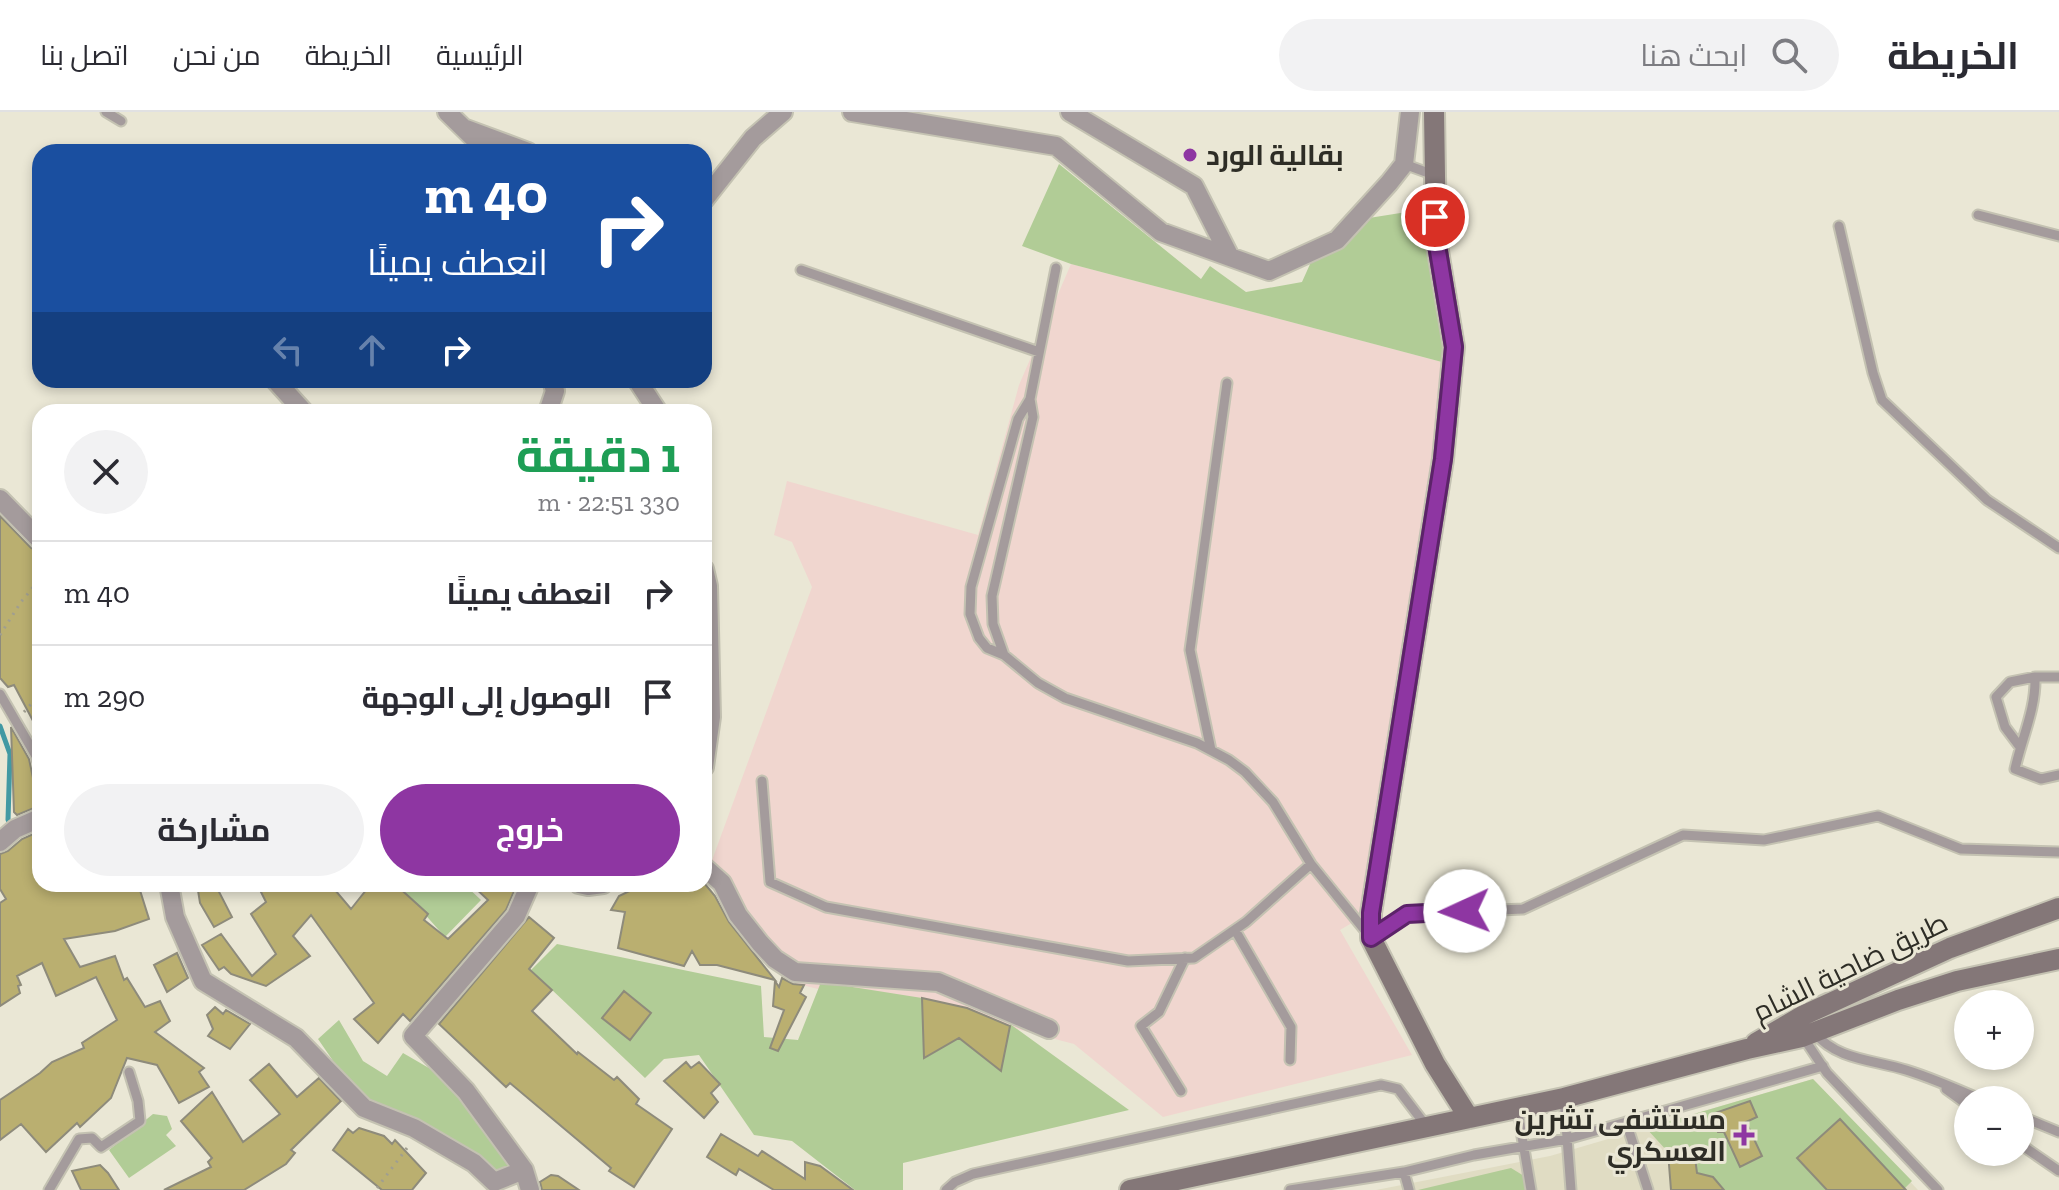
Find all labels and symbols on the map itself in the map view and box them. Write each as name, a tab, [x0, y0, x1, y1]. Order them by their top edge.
place label: بقالية الورد	[1206, 139, 1344, 172]
marker: بقالية الورد	[1181, 146, 1199, 164]
pin	[1401, 183, 1469, 251]
position arrow	[1423, 869, 1507, 953]
street label: طريق ضاحية الشام	[1747, 905, 1954, 1031]
place label: مستشفى تشرين العسكري	[1515, 1103, 1726, 1174]
marker: مستشفى تشرين العسكري	[1733, 1124, 1755, 1146]

